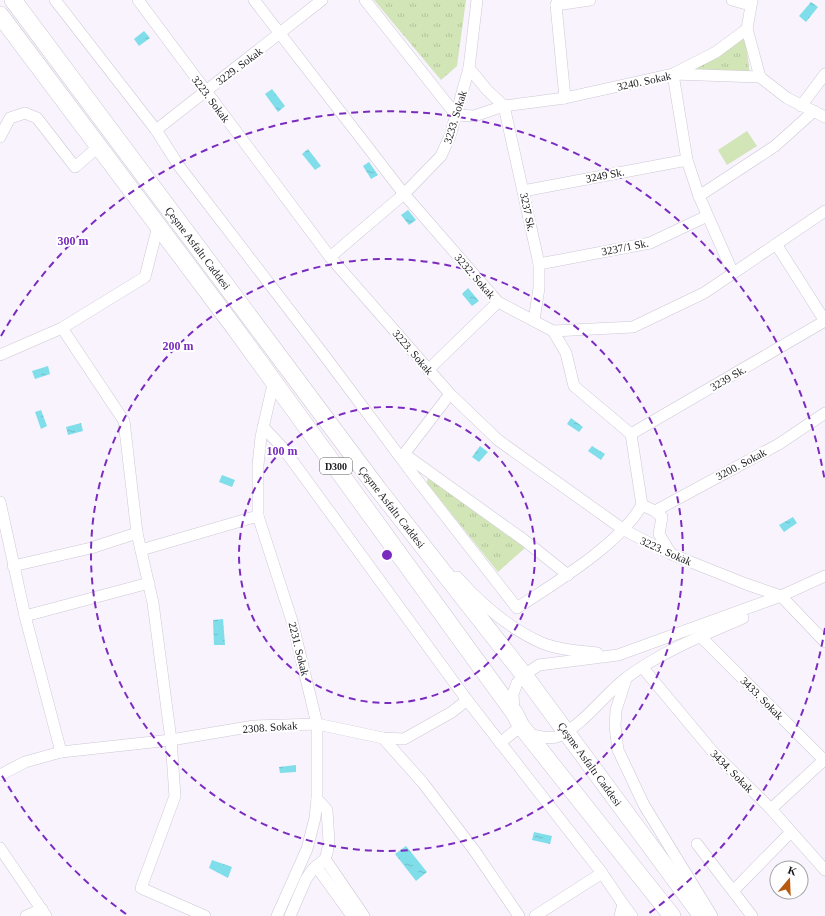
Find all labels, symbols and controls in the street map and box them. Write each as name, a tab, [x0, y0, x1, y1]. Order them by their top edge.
street label: 3229. Sokak	[213, 44, 265, 87]
street label: 3240. Sokak	[616, 69, 673, 93]
street label: 3223. Sokak	[190, 73, 233, 125]
street label: 3233. Sokak	[441, 88, 469, 145]
street label: 3249 Sk.	[585, 165, 626, 185]
street label: 3237 Sk.	[518, 192, 538, 233]
street label: Çeşme Asfaltı Caddesi	[163, 204, 233, 292]
text: 300 m	[58, 234, 89, 248]
street label: 3237/1 Sk.	[600, 237, 650, 257]
street label: 3232. Sokak	[452, 251, 498, 301]
street label: 3223. Sokak	[390, 327, 436, 377]
text: 200 m	[163, 339, 194, 353]
street label: 3239 Sk.	[708, 363, 748, 393]
text: 100 m	[267, 444, 298, 458]
street label: 3200. Sokak	[714, 446, 769, 482]
road number: D300	[320, 458, 352, 474]
street label: Çeşme Asfaltı Caddesi	[356, 464, 428, 550]
street label: 3223. Sokak	[638, 534, 694, 568]
centre of rings	[380, 548, 394, 562]
street label: 2231. Sokak	[287, 621, 312, 678]
street label: 3433. Sokak	[738, 674, 786, 722]
street label: 2308. Sokak	[242, 719, 298, 735]
street label: Çeşme Asfaltı Caddesi	[556, 720, 624, 808]
street label: 3434. Sokak	[708, 747, 756, 795]
north arrow	[769, 860, 809, 900]
text: K	[786, 863, 799, 878]

